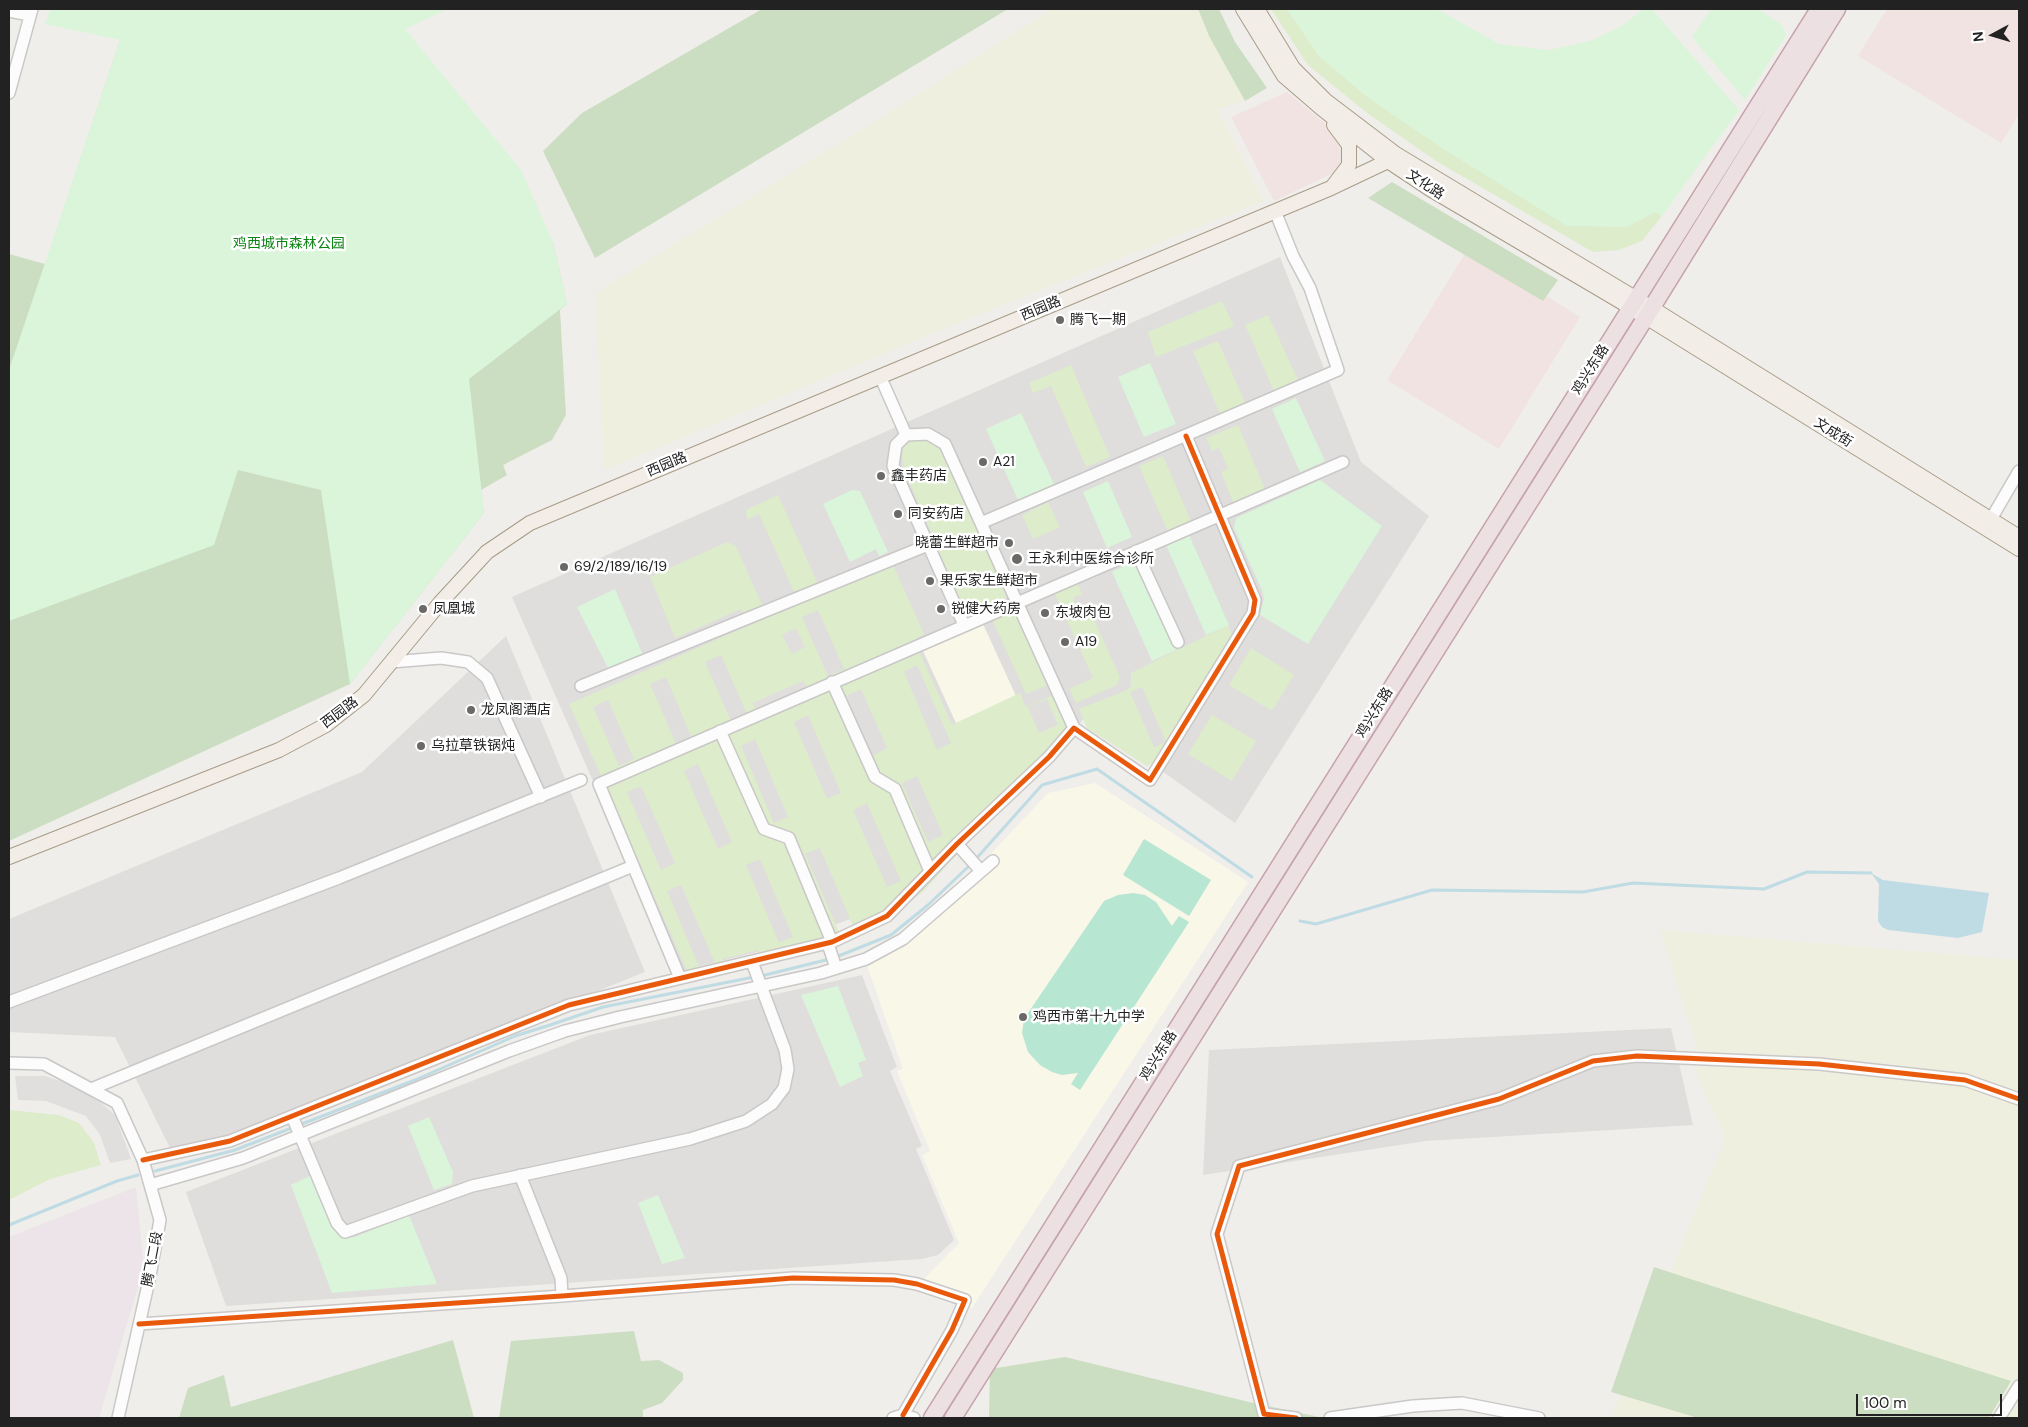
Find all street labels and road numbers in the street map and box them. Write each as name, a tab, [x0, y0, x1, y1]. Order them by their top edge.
street label: 文化路	[1403, 167, 1447, 203]
street label: 西园路	[1018, 293, 1064, 325]
street label: 鸡兴东路	[1569, 342, 1613, 398]
street label: 文成街	[1811, 415, 1855, 451]
street label: 西园路	[644, 449, 690, 481]
street label: 鸡兴东路	[1353, 685, 1397, 741]
street label: 西园路	[318, 694, 362, 732]
street label: 鸡兴东路	[1137, 1028, 1181, 1084]
street label: 腾飞二段	[139, 1230, 167, 1288]

